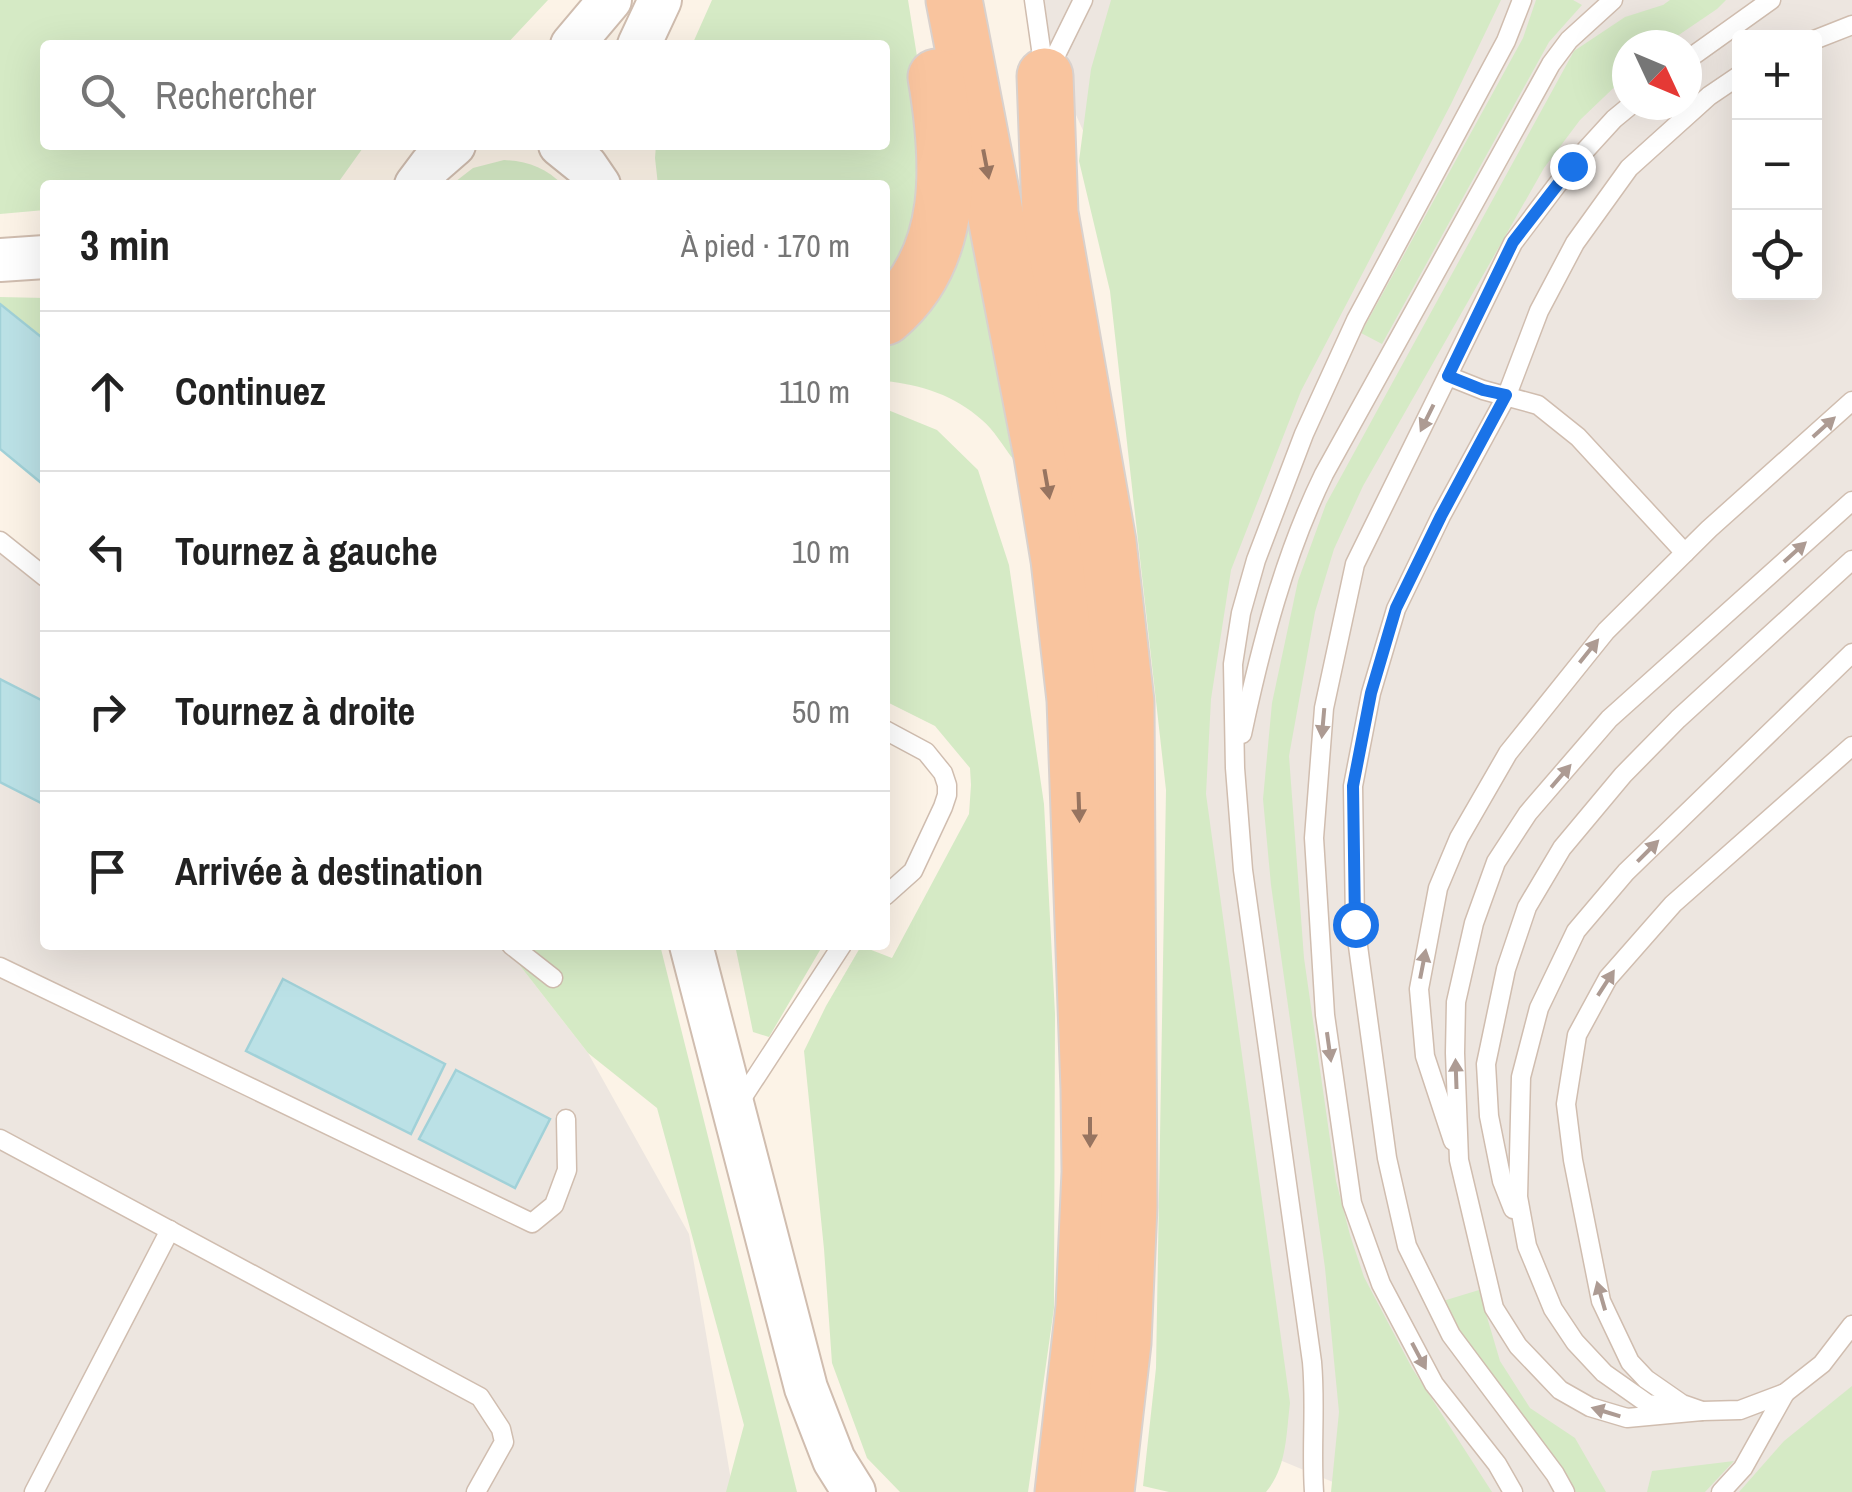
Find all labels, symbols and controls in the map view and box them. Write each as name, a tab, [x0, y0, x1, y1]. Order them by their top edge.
north arrow	[1612, 30, 1702, 120]
map controls	[1732, 30, 1822, 300]
button: +	[1732, 30, 1822, 120]
search box	[40, 40, 890, 150]
icon: search	[75, 68, 130, 123]
text: Rechercher	[155, 70, 316, 121]
button: −	[1732, 120, 1822, 210]
route end	[1550, 144, 1596, 190]
one-way arrow	[979, 149, 994, 181]
button: locate	[1732, 210, 1822, 300]
text: 3 min	[80, 217, 170, 273]
text: À pied · 170 m	[681, 224, 850, 267]
icon: ahead	[80, 364, 135, 419]
text: Continuez	[175, 366, 326, 417]
text: 110 m	[779, 370, 850, 413]
one-way arrow	[1419, 404, 1436, 433]
one-way arrow	[1811, 416, 1836, 438]
one-way arrow	[1040, 468, 1055, 500]
icon: left	[80, 524, 135, 579]
text: Tournez à gauche	[175, 526, 438, 577]
text: 10 m	[792, 530, 850, 573]
one-way arrow	[1783, 541, 1807, 564]
one-way arrow	[1578, 639, 1599, 664]
icon: right	[80, 684, 135, 739]
text: Tournez à droite	[175, 686, 415, 737]
text: 50 m	[792, 690, 850, 733]
one-way arrow	[1314, 708, 1330, 740]
one-way arrow	[1549, 764, 1571, 789]
one-way arrow	[1071, 791, 1087, 823]
one-way arrow	[1635, 840, 1659, 863]
icon: arrive	[80, 844, 135, 899]
text: Arrivée à destination	[175, 846, 483, 897]
route start	[1333, 902, 1379, 948]
one-way arrow	[1416, 948, 1432, 979]
one-way arrow	[1597, 970, 1615, 997]
one-way arrow	[1322, 1032, 1338, 1064]
one-way arrow	[1448, 1057, 1464, 1089]
one-way arrow	[1081, 1116, 1097, 1148]
one-way arrow	[1593, 1280, 1609, 1311]
one-way arrow	[1410, 1342, 1427, 1370]
one-way arrow	[1590, 1403, 1620, 1418]

